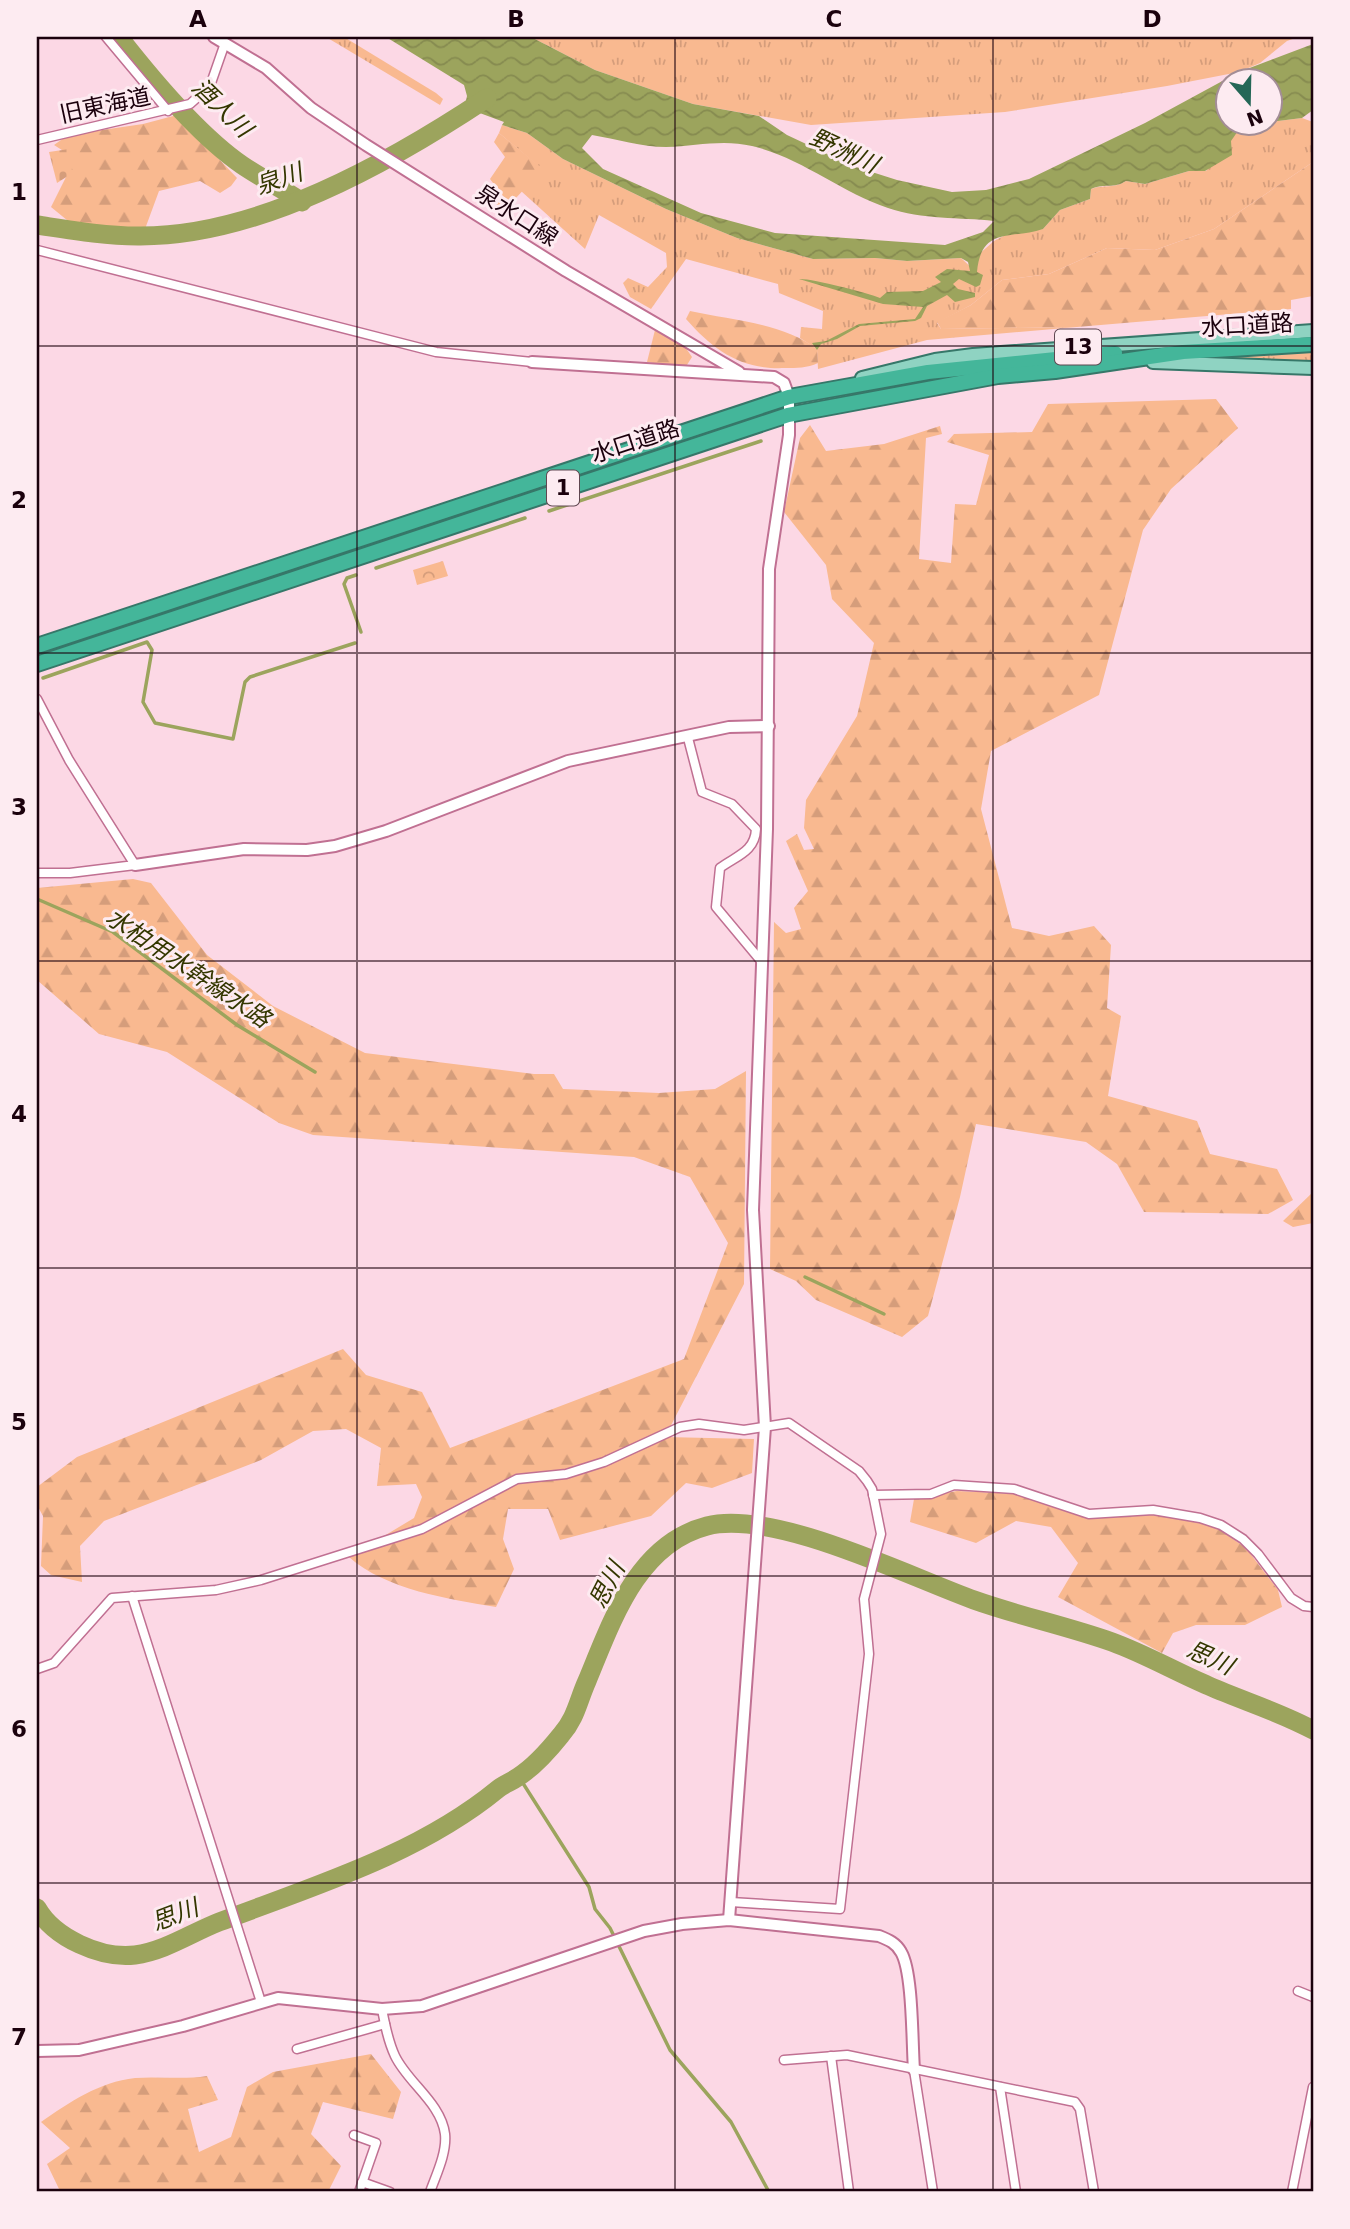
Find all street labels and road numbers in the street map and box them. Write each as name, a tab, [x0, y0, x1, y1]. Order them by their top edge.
street label: 旧東海道	[57, 83, 153, 127]
street label: 泉水口線	[471, 179, 563, 251]
street label: 水口道路	[1200, 310, 1294, 340]
road number: 13	[1055, 330, 1101, 364]
street label: 水口道路	[587, 414, 683, 468]
road number: 1	[547, 470, 579, 505]

